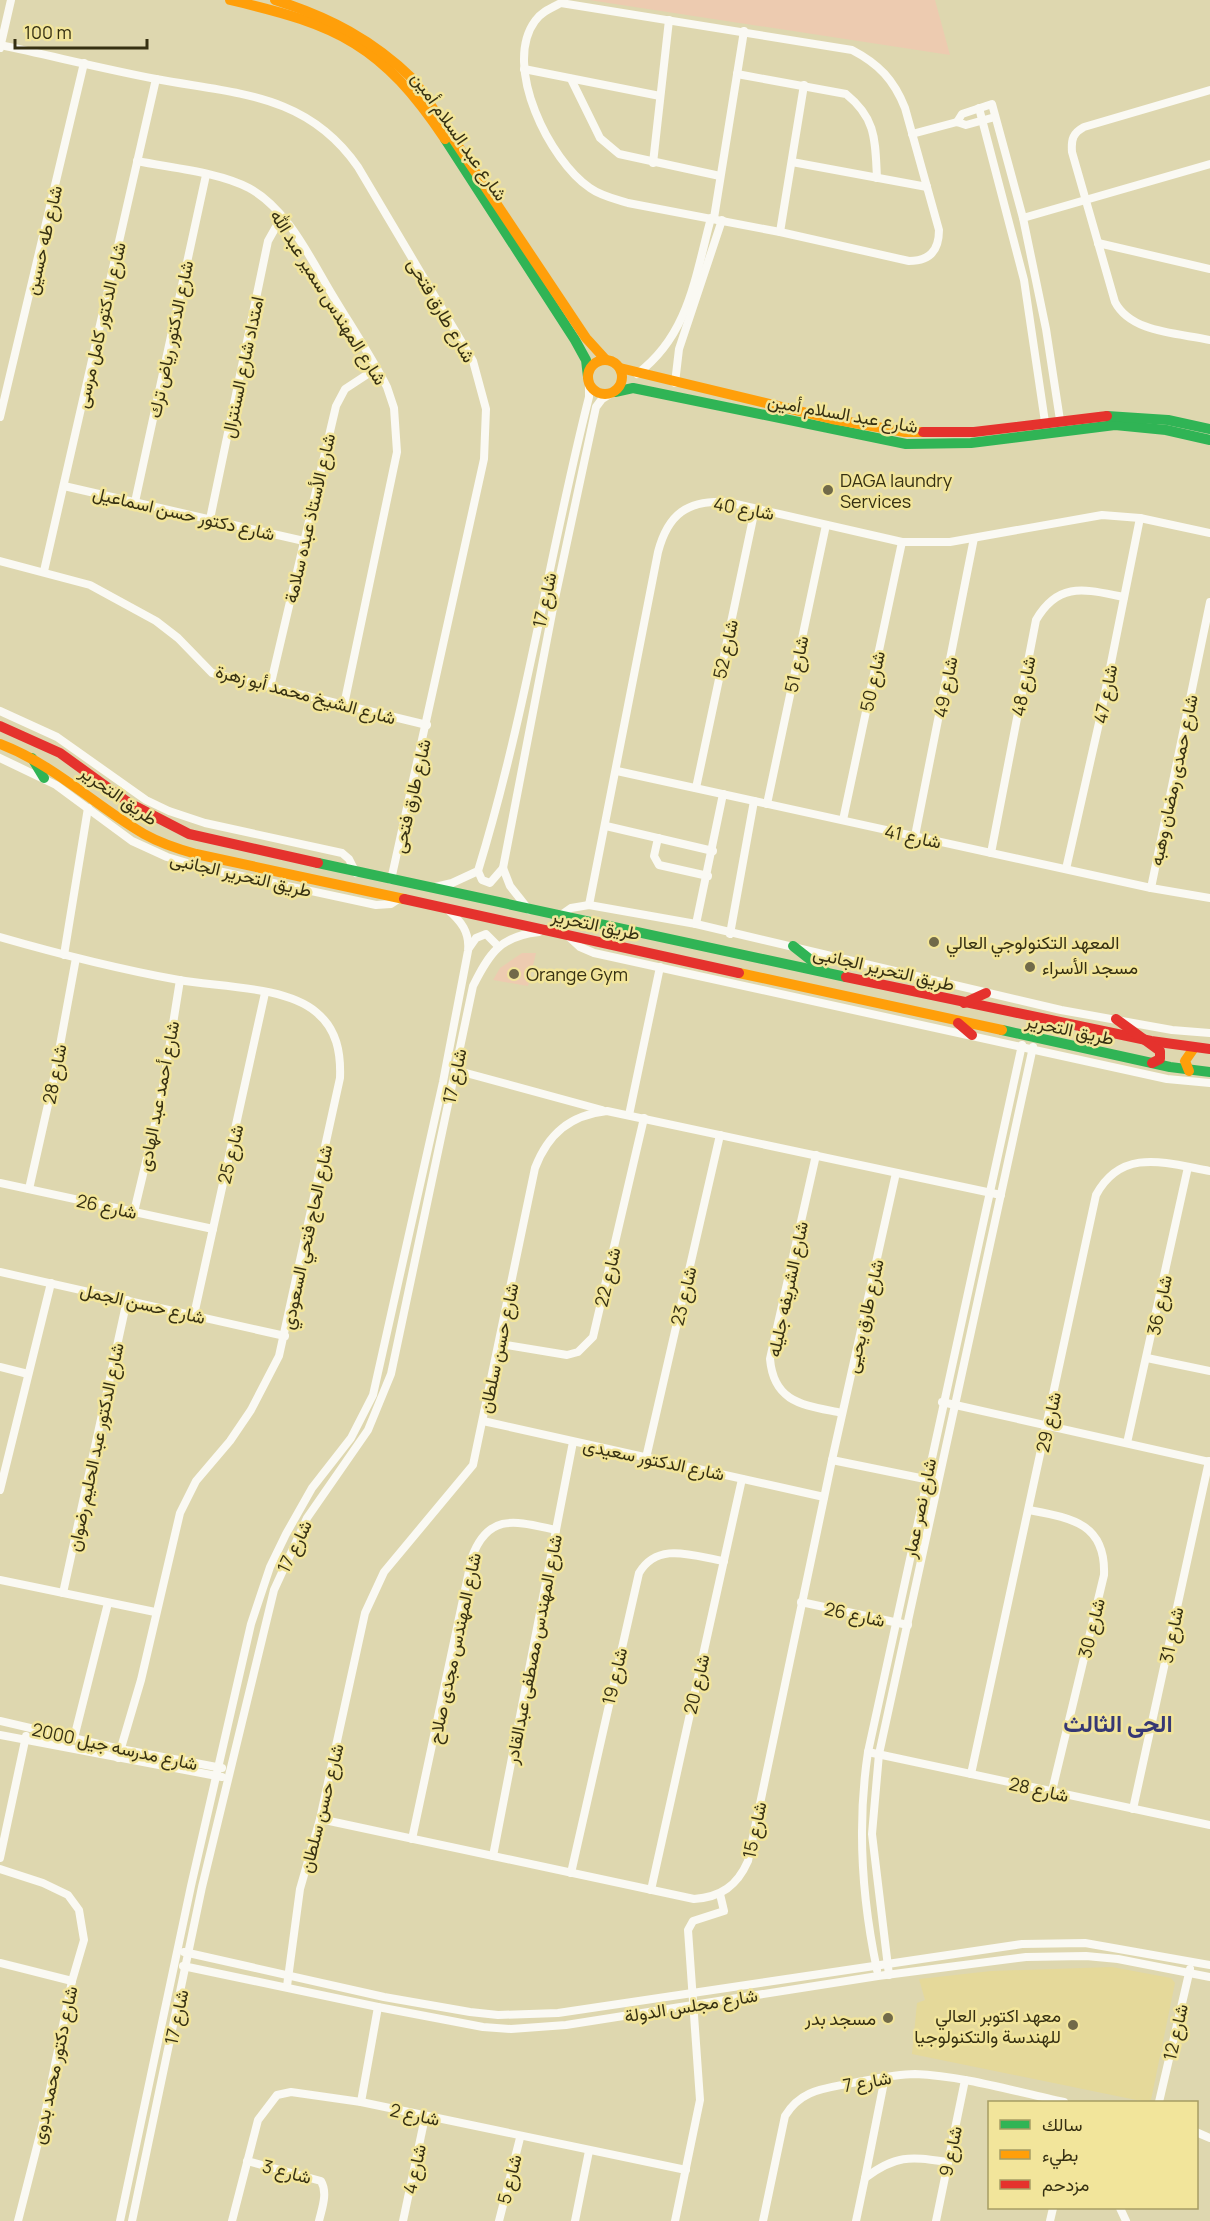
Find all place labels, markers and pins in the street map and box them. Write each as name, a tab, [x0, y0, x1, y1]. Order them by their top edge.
place label: DAGA laundry Services	[840, 468, 953, 513]
marker: DAGA laundry Services	[821, 483, 835, 497]
place label: المعهد التكنولوجي العالي	[946, 930, 1119, 958]
marker: المعهد التكنولوجي العالي	[927, 935, 941, 949]
place label: مسجد الأسراء	[1042, 955, 1138, 979]
marker: مسجد الأسراء	[1023, 960, 1037, 974]
place label: Orange Gym	[526, 962, 628, 986]
marker: Orange Gym	[507, 967, 521, 981]
place label: معهد اكتوبر العالي للهندسة والتكنولوجيا	[914, 2003, 1061, 2048]
place label: مسجد بدر	[804, 2006, 876, 2030]
marker: مسجد بدر	[881, 2011, 895, 2025]
marker: معهد اكتوبر العالي للهندسة والتكنولوجيا	[1066, 2018, 1080, 2032]

